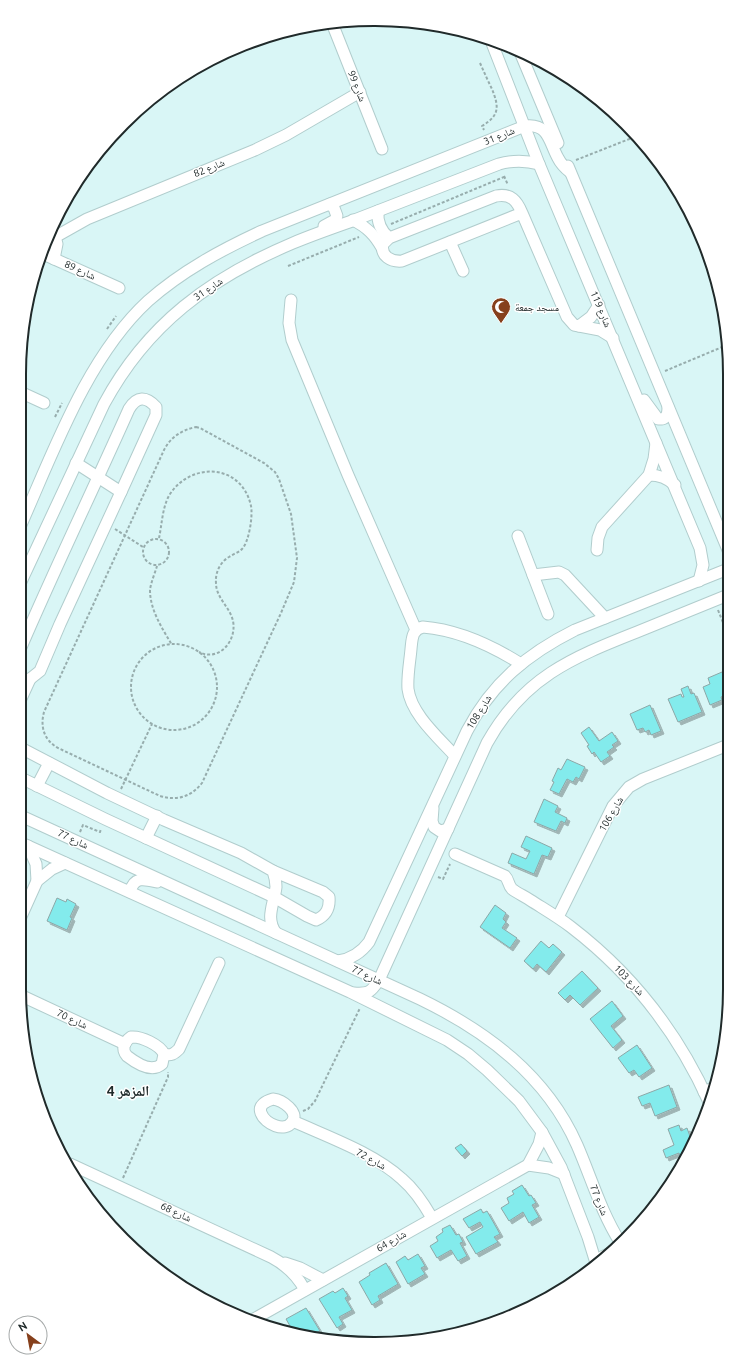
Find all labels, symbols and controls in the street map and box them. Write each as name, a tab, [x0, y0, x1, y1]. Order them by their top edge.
street label: شارع 99	[345, 69, 368, 104]
street label: شارع 31	[482, 125, 517, 148]
street label: شارع 82	[192, 157, 227, 180]
street label: شارع 89	[62, 258, 97, 283]
street label: شارع 31	[191, 275, 225, 304]
street label: شارع 119	[588, 289, 614, 330]
mosque icon: مسجد جمعة	[490, 296, 512, 324]
place label: مسجد جمعة	[515, 302, 559, 313]
street label: شارع 108	[464, 693, 495, 732]
street label: شارع 106	[597, 794, 626, 834]
street label: شارع 77	[55, 827, 90, 852]
street label: شارع 103	[611, 962, 647, 999]
street label: شارع 77	[349, 963, 384, 988]
street label: شارع 70	[54, 1007, 89, 1032]
district label: المزهر 4	[107, 1083, 149, 1099]
street label: شارع 72	[354, 1146, 388, 1173]
street label: شارع 77	[587, 1183, 610, 1218]
street label: شارع 68	[158, 1200, 193, 1225]
street label: شارع 64	[374, 1228, 409, 1255]
north arrow	[8, 1315, 48, 1355]
text: N	[16, 1319, 29, 1334]

